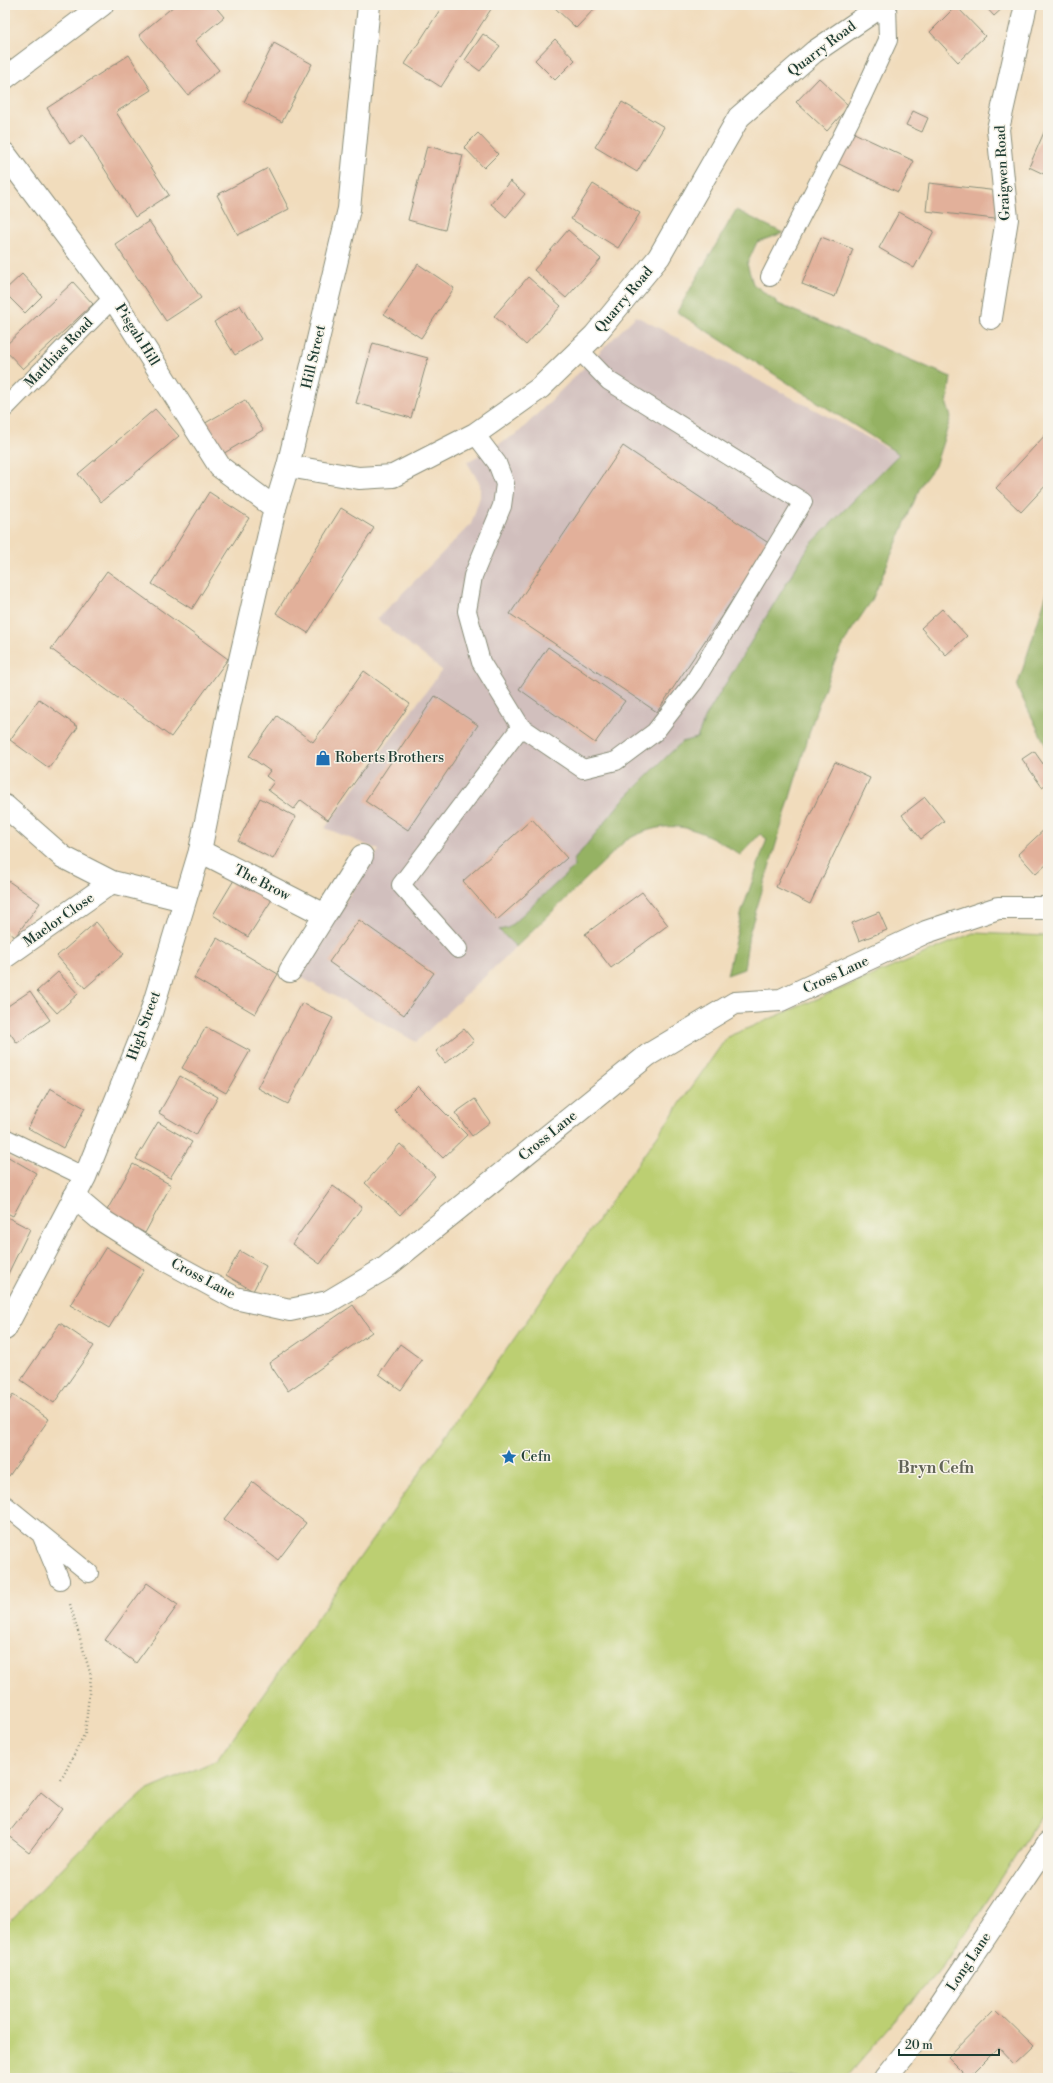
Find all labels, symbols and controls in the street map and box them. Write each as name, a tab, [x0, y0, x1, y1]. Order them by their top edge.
street label: Quarry Road	[784, 17, 860, 81]
street label: Graigwen Road	[992, 125, 1014, 221]
street label: Quarry Road	[591, 263, 657, 337]
street label: Pisgah Hill	[111, 301, 163, 369]
street label: Matthias Road	[21, 314, 97, 392]
street label: Hill Street	[298, 323, 330, 391]
shop icon: Roberts Brothers	[314, 749, 332, 767]
place label: Roberts Brothers	[335, 749, 444, 767]
street label: The Brow	[231, 861, 294, 905]
street label: Maelor Close	[20, 889, 98, 951]
street label: Cross Lane	[800, 952, 872, 998]
street label: High Street	[123, 989, 165, 1063]
street label: Cross Lane	[515, 1107, 581, 1165]
street label: Cross Lane	[168, 1255, 238, 1303]
place icon: Cefn	[500, 1448, 518, 1466]
place label: Cefn	[521, 1448, 552, 1466]
district label: Bryn Cefn	[898, 1458, 974, 1478]
street label: Long Lane	[943, 1929, 995, 1995]
scale bar	[899, 2031, 999, 2057]
text: 20 m	[905, 2038, 933, 2053]

